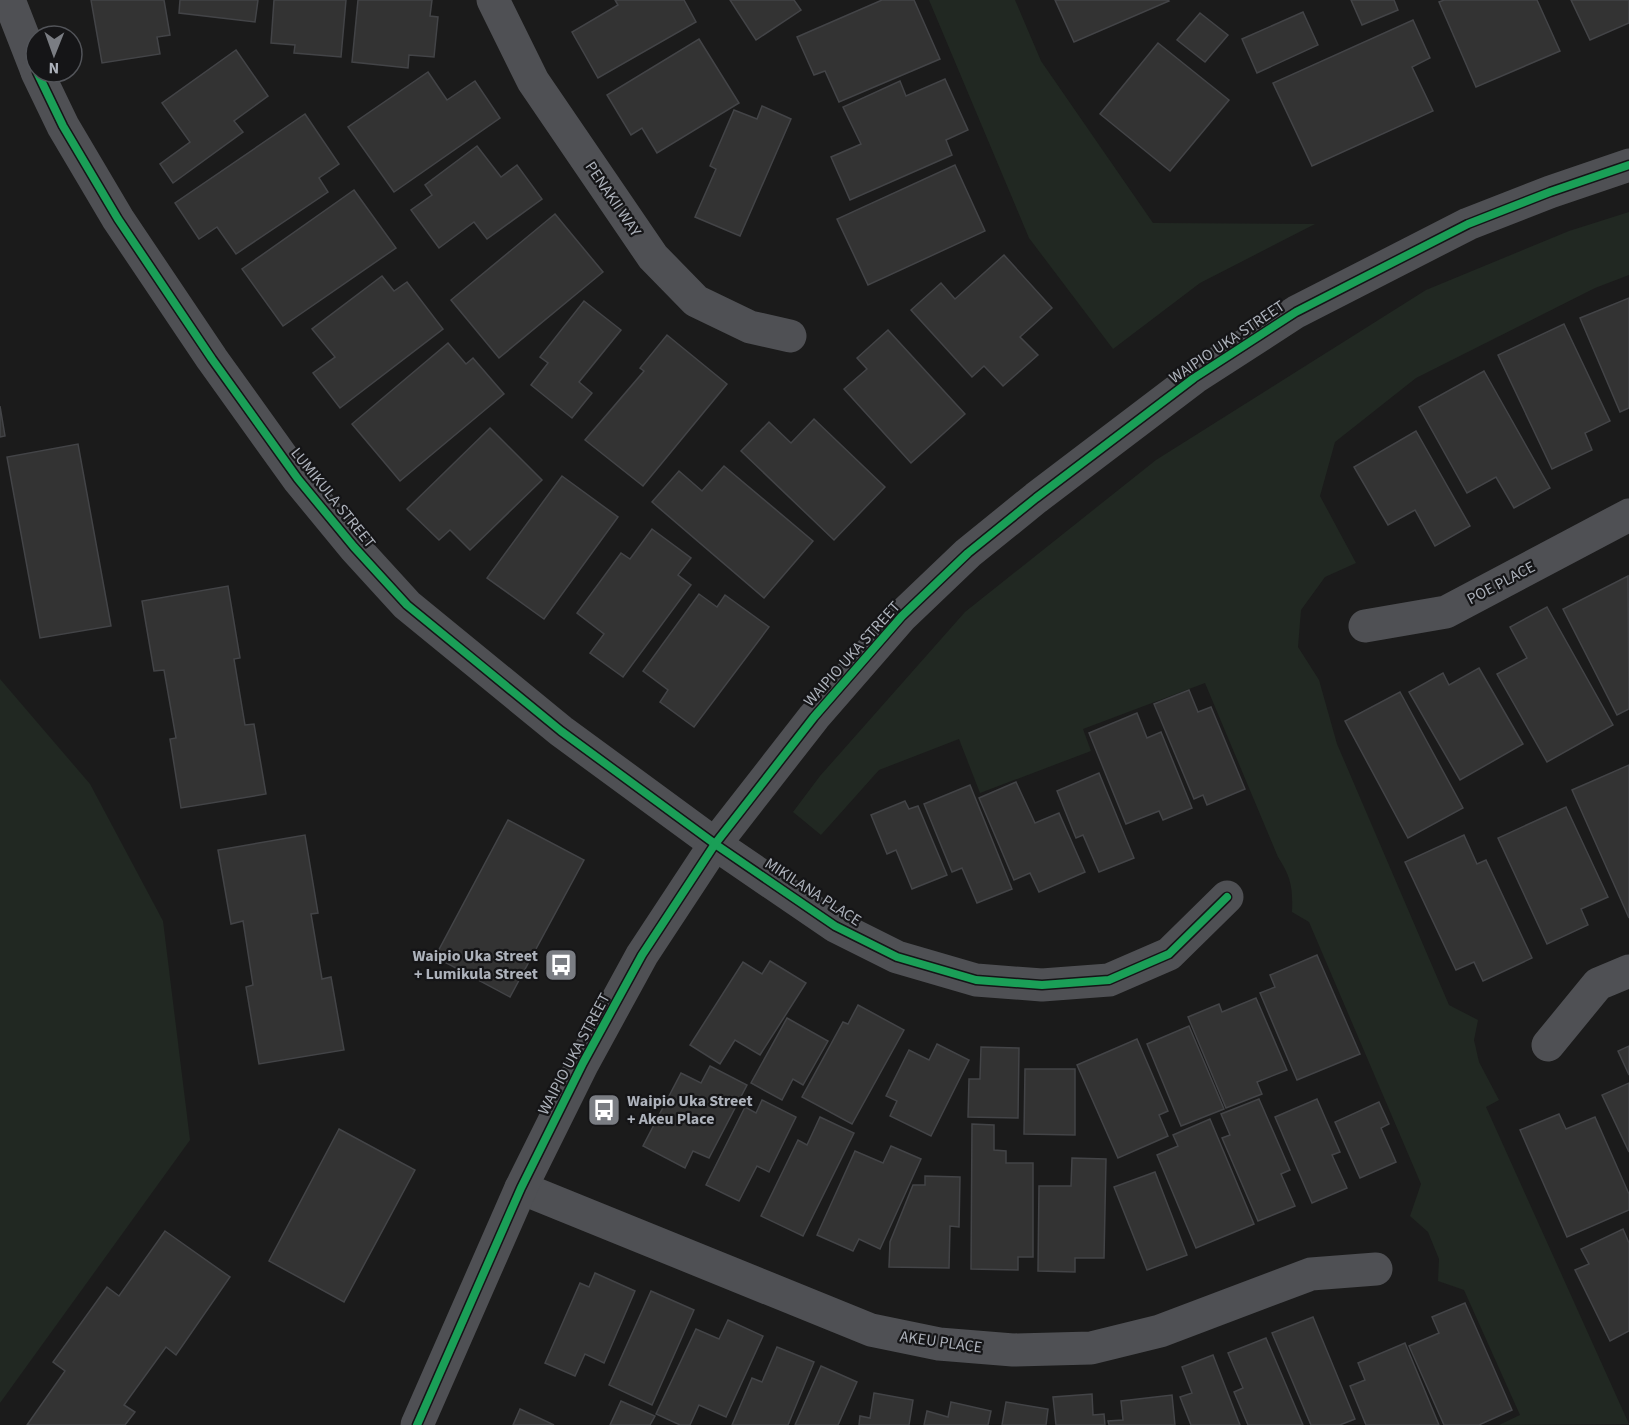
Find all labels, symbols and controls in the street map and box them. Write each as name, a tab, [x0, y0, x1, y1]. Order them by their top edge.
north arrow	[24, 24, 84, 84]
text: N	[48, 57, 59, 79]
street label: PENAKII WAY	[580, 157, 646, 241]
street label: WAIPIO UKA STREET	[1165, 295, 1290, 389]
street label: LUMIKULA STREET	[285, 443, 381, 553]
street label: POE PLACE	[1463, 556, 1539, 610]
street label: WAIPIO UKA STREET	[799, 596, 906, 712]
street label: MIKILANA PLACE	[760, 853, 866, 931]
place label: Waipio Uka Street + Lumikula Street	[412, 945, 538, 985]
bus stop icon: Waipio Uka Street + Lumikula Street	[543, 947, 579, 983]
street label: WAIPIO UKA STREET	[533, 989, 616, 1119]
place label: Waipio Uka Street + Akeu Place	[627, 1090, 753, 1130]
bus stop icon: Waipio Uka Street + Akeu Place	[586, 1092, 622, 1128]
street label: AKEU PLACE	[898, 1325, 984, 1359]

